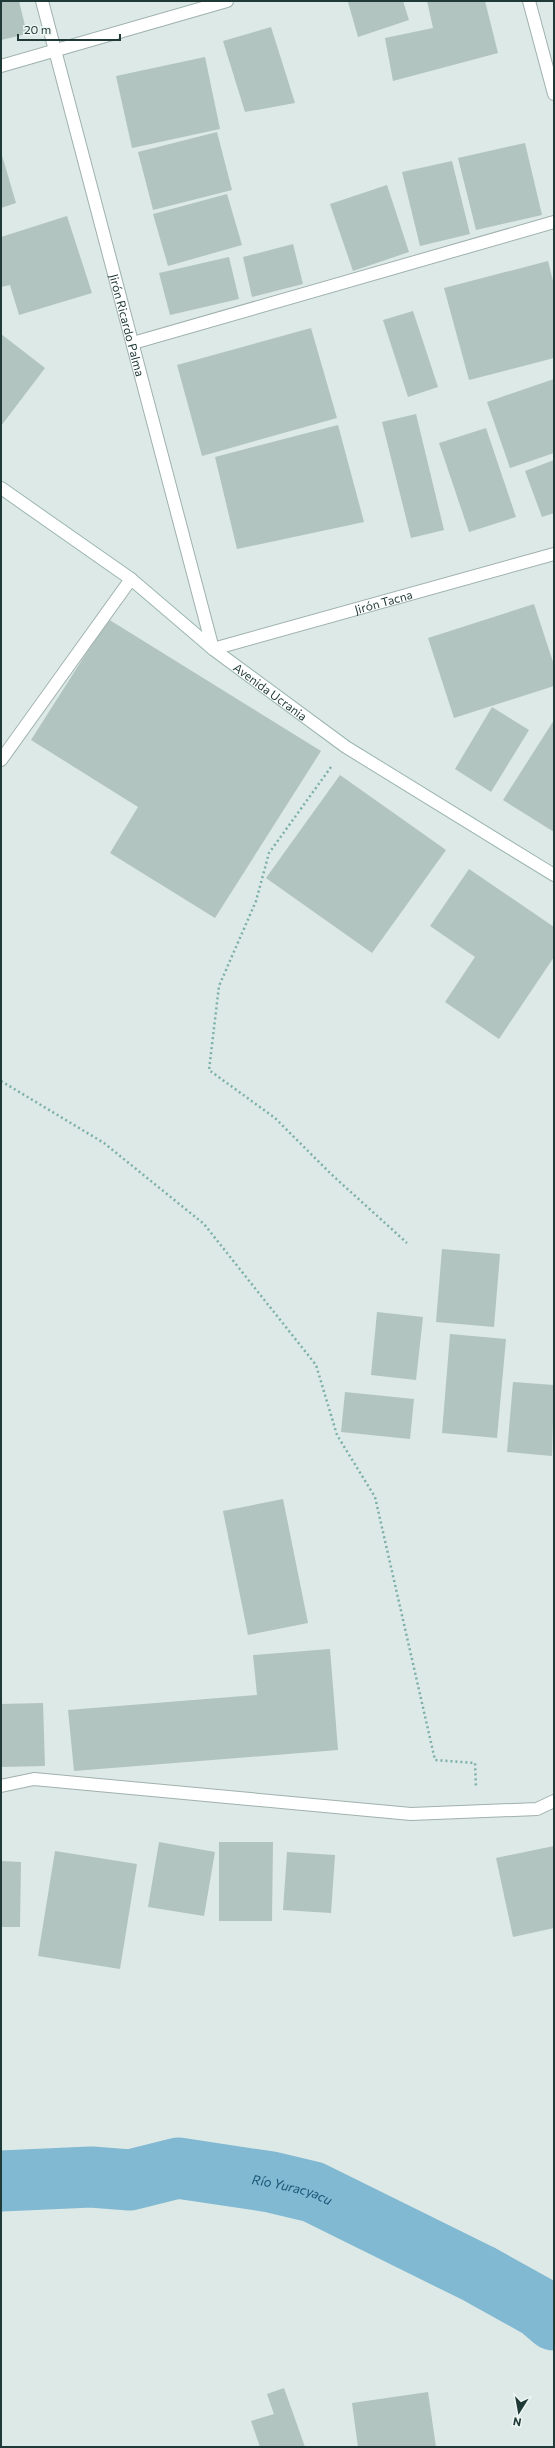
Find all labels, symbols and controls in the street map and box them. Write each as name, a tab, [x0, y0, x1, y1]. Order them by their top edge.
scale bar	[18, 16, 120, 42]
text: 20 m	[24, 22, 51, 36]
street label: Jirón Ricardo Palma	[106, 272, 148, 378]
street label: Jirón Tacna	[353, 587, 414, 617]
street label: Avenida Ucrania	[231, 660, 310, 723]
water label: Río Yuracyacu	[251, 2171, 335, 2208]
north arrow	[499, 2392, 539, 2432]
text: N	[512, 2415, 522, 2429]

